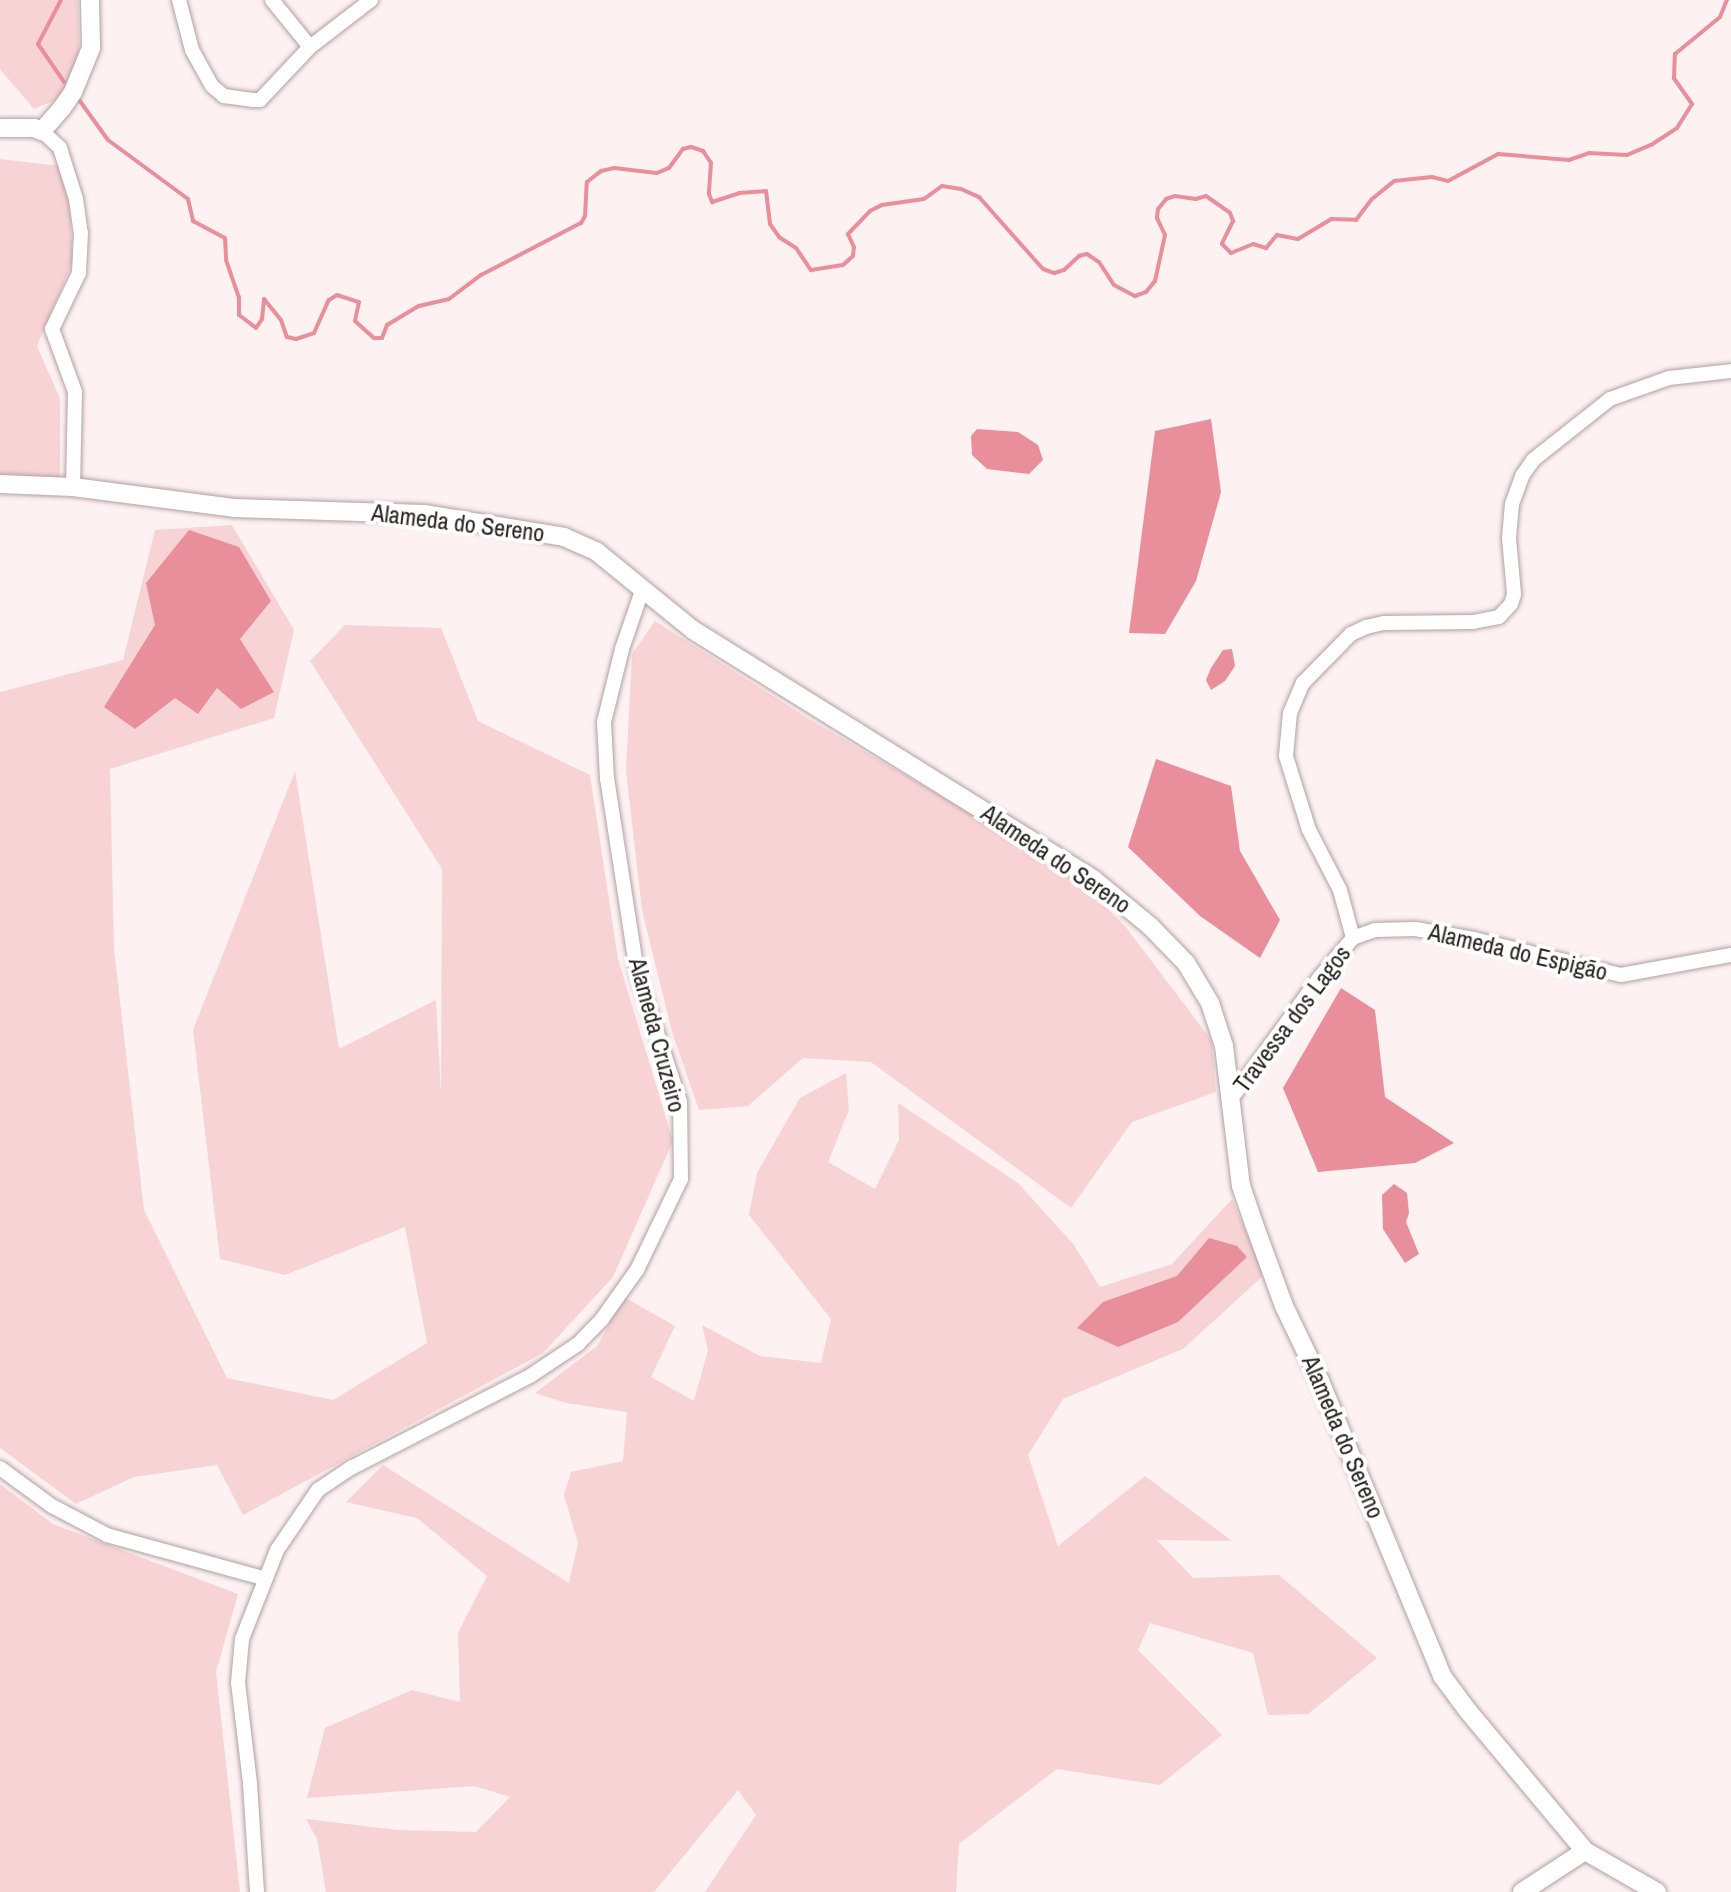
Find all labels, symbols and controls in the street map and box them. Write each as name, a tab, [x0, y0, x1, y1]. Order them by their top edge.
street label: Alameda do Sereno	[370, 498, 546, 548]
street label: Alameda do Sereno	[976, 798, 1136, 920]
street label: Alameda do Espigão	[1426, 917, 1610, 987]
street label: Travessa dos Lagos	[1227, 940, 1357, 1098]
street label: Alameda Cruzeiro	[623, 955, 691, 1115]
street label: Alameda do Sereno	[1296, 1351, 1390, 1523]

